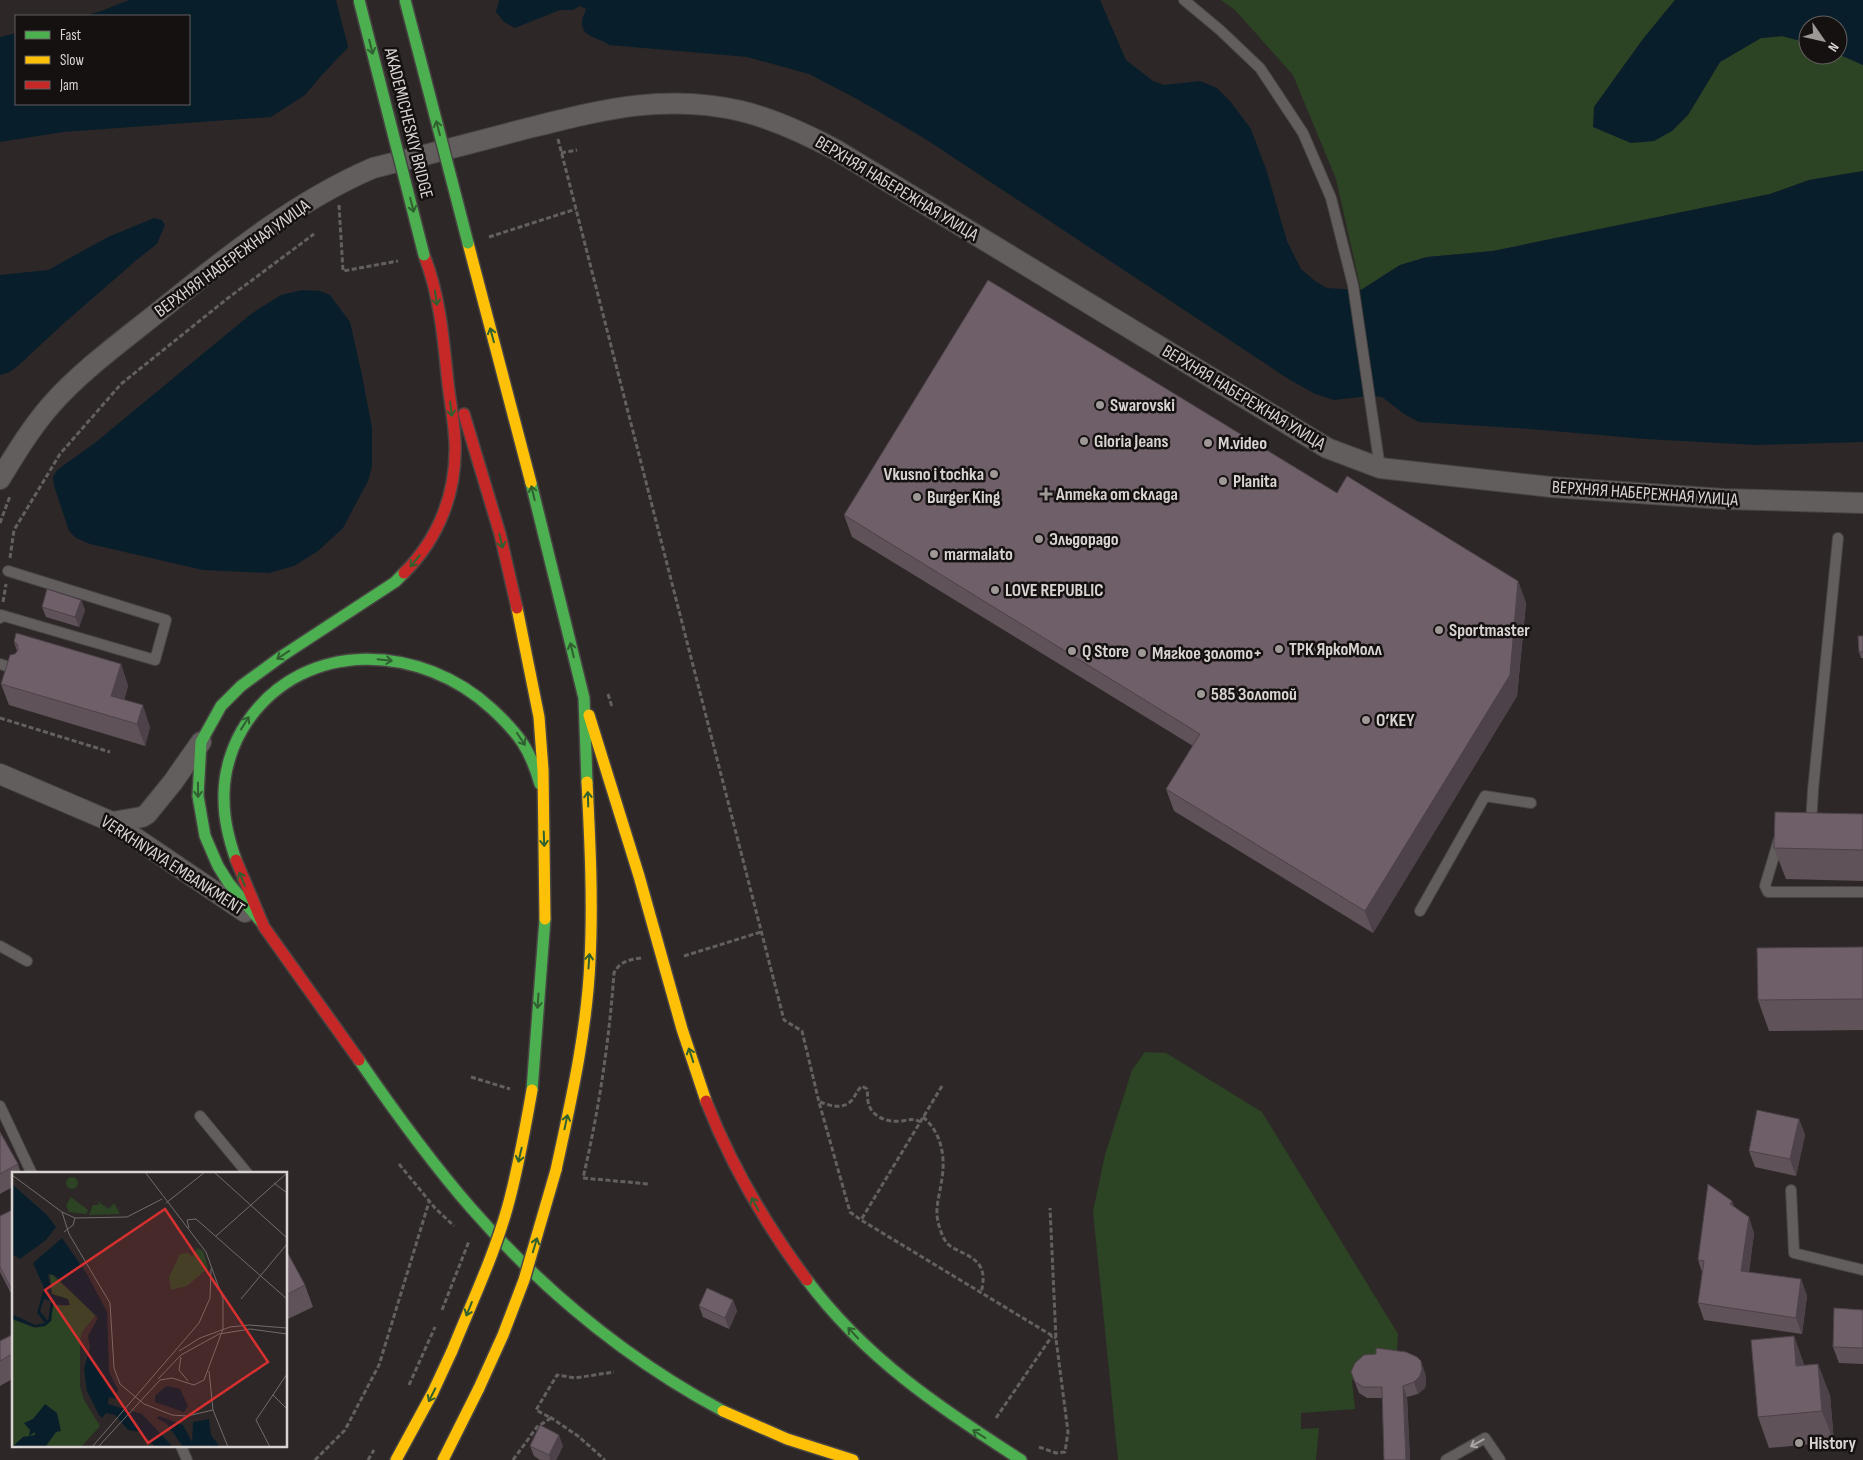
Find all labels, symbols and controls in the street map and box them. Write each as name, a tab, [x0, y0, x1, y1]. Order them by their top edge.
legend	[15, 15, 190, 105]
north arrow	[1798, 15, 1848, 65]
text: Fast	[60, 26, 82, 45]
one-way arrow	[367, 39, 376, 55]
text: N	[1824, 39, 1843, 55]
street label: AKADEMICHESKIY BRIDGE	[379, 45, 437, 201]
text: Slow	[60, 51, 84, 70]
text: Jam	[59, 76, 78, 95]
one-way arrow	[433, 120, 443, 136]
street label: ВЕРХНЯЯ НАБЕРЕЖНАЯ УЛИЦА	[811, 131, 982, 246]
street label: ВЕРХНЯЯ НАБЕРЕЖНАЯ УЛИЦА	[151, 195, 314, 322]
one-way arrow	[407, 196, 417, 212]
one-way arrow	[431, 290, 441, 306]
one-way arrow	[487, 328, 496, 344]
street label: ВЕРХНЯЯ НАБЕРЕЖНАЯ УЛИЦА	[1158, 340, 1329, 455]
place label: Swarovski	[1110, 395, 1175, 416]
marker: Swarovski	[1094, 399, 1106, 411]
one-way arrow	[446, 401, 456, 417]
place label: Gloria Jeans	[1094, 431, 1168, 452]
place label: M.video	[1218, 433, 1267, 454]
marker: Gloria Jeans	[1078, 435, 1090, 447]
marker: M.video	[1202, 437, 1214, 449]
place label: Vkusno i tochka	[884, 464, 984, 485]
marker: Vkusno i tochka	[988, 468, 1000, 480]
place label: Planita	[1233, 471, 1277, 492]
marker: Planita	[1217, 475, 1229, 487]
street label: ВЕРХНЯЯ НАБЕРЕЖНАЯ УЛИЦА	[1551, 477, 1739, 510]
place label: Аптека от склада	[1055, 484, 1178, 505]
one-way arrow	[528, 485, 537, 501]
place label: Burger King	[927, 487, 1001, 508]
marker: Аптека от склада	[1040, 488, 1052, 500]
marker: Burger King	[911, 491, 923, 503]
place label: Эльдорадо	[1049, 529, 1119, 550]
one-way arrow	[497, 532, 506, 548]
marker: Эльдорадо	[1033, 533, 1045, 545]
place label: marmalato	[944, 544, 1013, 565]
marker: marmalato	[928, 548, 940, 560]
one-way arrow	[410, 555, 421, 568]
place label: LOVE REPUBLIC	[1005, 580, 1103, 601]
marker: LOVE REPUBLIC	[989, 584, 1001, 596]
place label: Sportmaster	[1449, 620, 1530, 641]
marker: Sportmaster	[1433, 624, 1445, 636]
place label: ТРК ЯркоМолл	[1289, 639, 1383, 660]
place label: Q Store	[1082, 641, 1129, 662]
one-way arrow	[567, 643, 576, 659]
place label: Мягкое золото+	[1152, 643, 1262, 664]
marker: ТРК ЯркоМолл	[1273, 643, 1285, 655]
marker: Q Store	[1066, 645, 1078, 657]
marker: Мягкое золото+	[1136, 647, 1148, 659]
one-way arrow	[277, 651, 291, 661]
one-way arrow	[376, 655, 392, 665]
place label: 585 Золотой	[1211, 684, 1297, 705]
marker: 585 Золотой	[1195, 688, 1207, 700]
place label: O’KEY	[1376, 710, 1415, 731]
marker: O’KEY	[1360, 714, 1372, 726]
one-way arrow	[241, 717, 251, 731]
one-way arrow	[516, 732, 526, 746]
one-way arrow	[193, 782, 203, 798]
one-way arrow	[583, 791, 593, 808]
street label: VERKHNYAYA EMBANKMENT	[97, 811, 248, 920]
one-way arrow	[539, 830, 549, 847]
one-way arrow	[237, 872, 247, 887]
one-way arrow	[585, 954, 594, 970]
one-way arrow	[534, 993, 543, 1009]
one-way arrow	[685, 1047, 695, 1063]
one-way arrow	[562, 1115, 571, 1131]
one-way arrow	[515, 1146, 524, 1162]
inset map	[12, 1172, 288, 1448]
one-way arrow	[750, 1196, 760, 1211]
one-way arrow	[530, 1237, 540, 1253]
one-way arrow	[464, 1301, 474, 1316]
one-way arrow	[847, 1327, 859, 1339]
one-way arrow	[427, 1387, 436, 1402]
one-way arrow	[973, 1429, 987, 1439]
place label: History	[1809, 1433, 1857, 1454]
marker: History	[1793, 1437, 1805, 1449]
one-way arrow	[1469, 1438, 1484, 1448]

